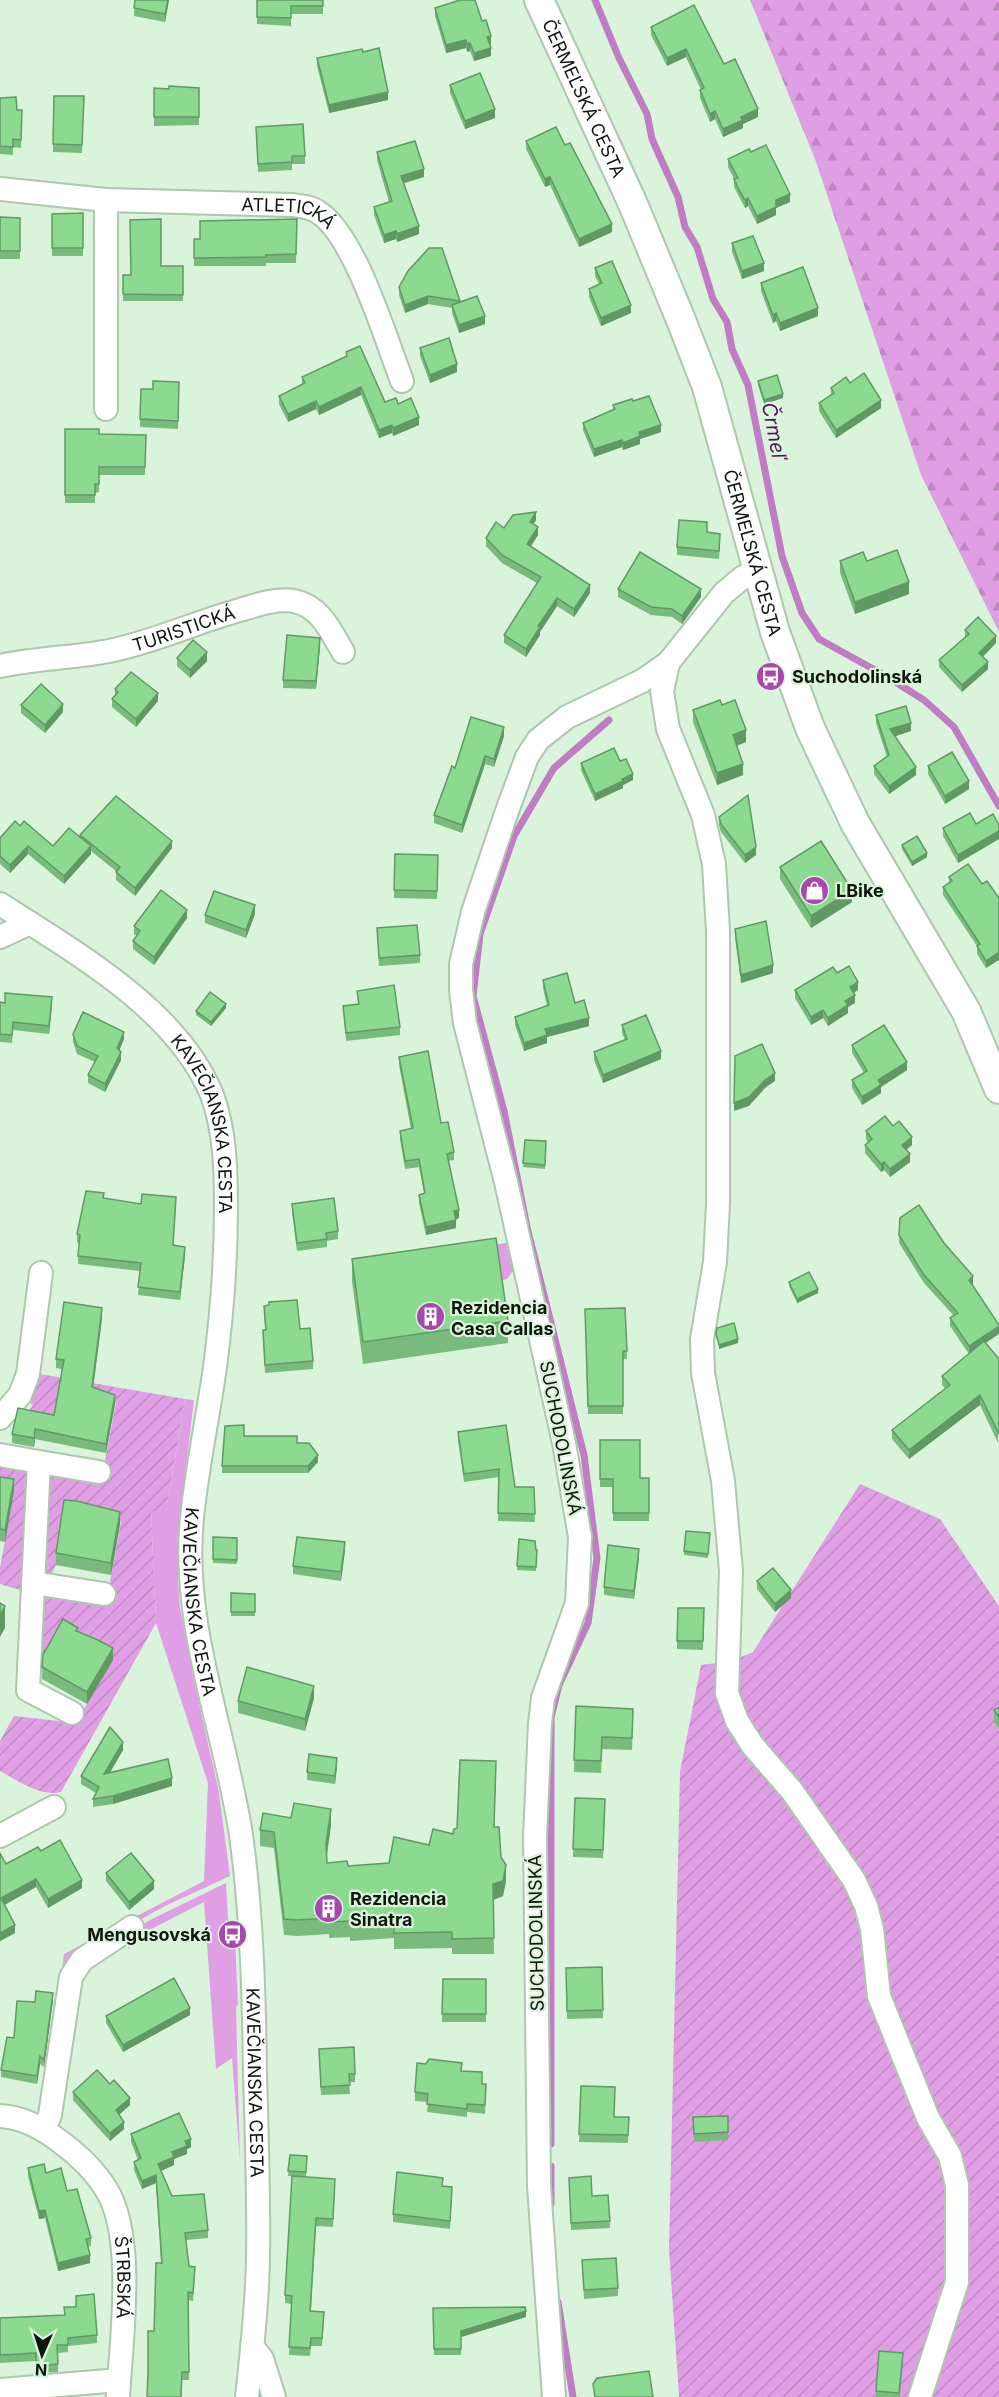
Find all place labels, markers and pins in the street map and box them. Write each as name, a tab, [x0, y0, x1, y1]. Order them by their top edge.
bus stop icon: Suchodolinská	[755, 660, 787, 692]
place label: Suchodolinská	[792, 666, 922, 687]
shop icon: LBike	[799, 874, 831, 906]
place label: LBike	[836, 880, 884, 901]
place label: Rezidencia Casa Callas	[451, 1297, 554, 1339]
building icon: Rezidencia Casa Callas	[414, 1301, 446, 1333]
place label: Rezidencia Sinatra	[350, 1888, 446, 1930]
building icon: Rezidencia Sinatra	[313, 1892, 345, 1924]
bus stop icon: Mengusovská	[216, 1918, 248, 1950]
place label: Mengusovská	[87, 1924, 211, 1945]

